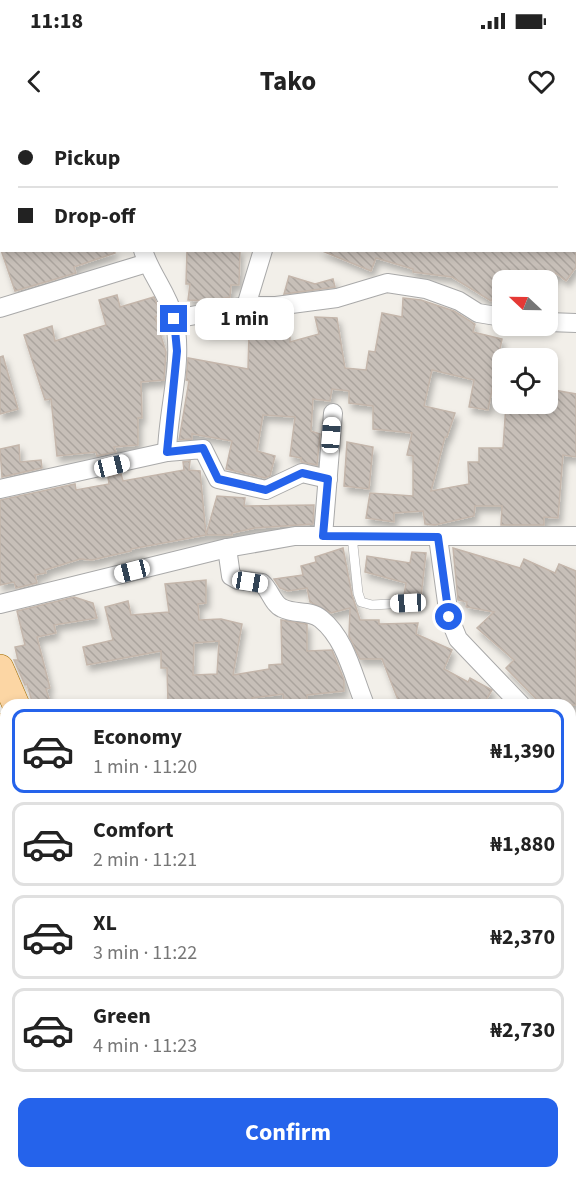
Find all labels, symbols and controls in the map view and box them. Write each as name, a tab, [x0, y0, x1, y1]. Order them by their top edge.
text: 11:18	[30, 5, 83, 37]
text: Tako	[260, 62, 316, 101]
icon: back	[18, 65, 51, 98]
icon: heart	[525, 65, 558, 98]
text: Pickup	[54, 142, 120, 174]
text: Drop-off	[54, 200, 135, 232]
north arrow	[492, 270, 558, 336]
map controls	[492, 270, 558, 414]
callout: 1 min	[195, 298, 294, 340]
route end	[160, 305, 187, 332]
text: 1 min	[220, 305, 269, 333]
button: locate	[492, 348, 558, 414]
car	[321, 416, 341, 454]
car	[92, 453, 132, 479]
car	[112, 558, 152, 584]
car	[231, 570, 269, 594]
car	[390, 593, 426, 613]
route start	[435, 603, 462, 630]
text: Economy	[93, 721, 182, 753]
icon: car	[21, 724, 75, 778]
text: ₦1,390	[490, 735, 555, 767]
text: 1 min · 11:20	[93, 753, 197, 781]
text: Comfort	[93, 814, 174, 846]
icon: car	[21, 817, 75, 871]
text: ₦1,880	[490, 828, 555, 860]
text: 2 min · 11:21	[93, 846, 197, 874]
text: XL	[93, 907, 117, 939]
icon: car	[21, 910, 75, 964]
text: ₦2,370	[490, 921, 555, 953]
text: 3 min · 11:22	[93, 939, 197, 967]
text: Green	[93, 1000, 151, 1032]
icon: car	[21, 1003, 75, 1057]
text: ₦2,730	[490, 1014, 555, 1046]
text: 4 min · 11:23	[93, 1032, 197, 1060]
button: Confirm	[18, 1098, 558, 1167]

